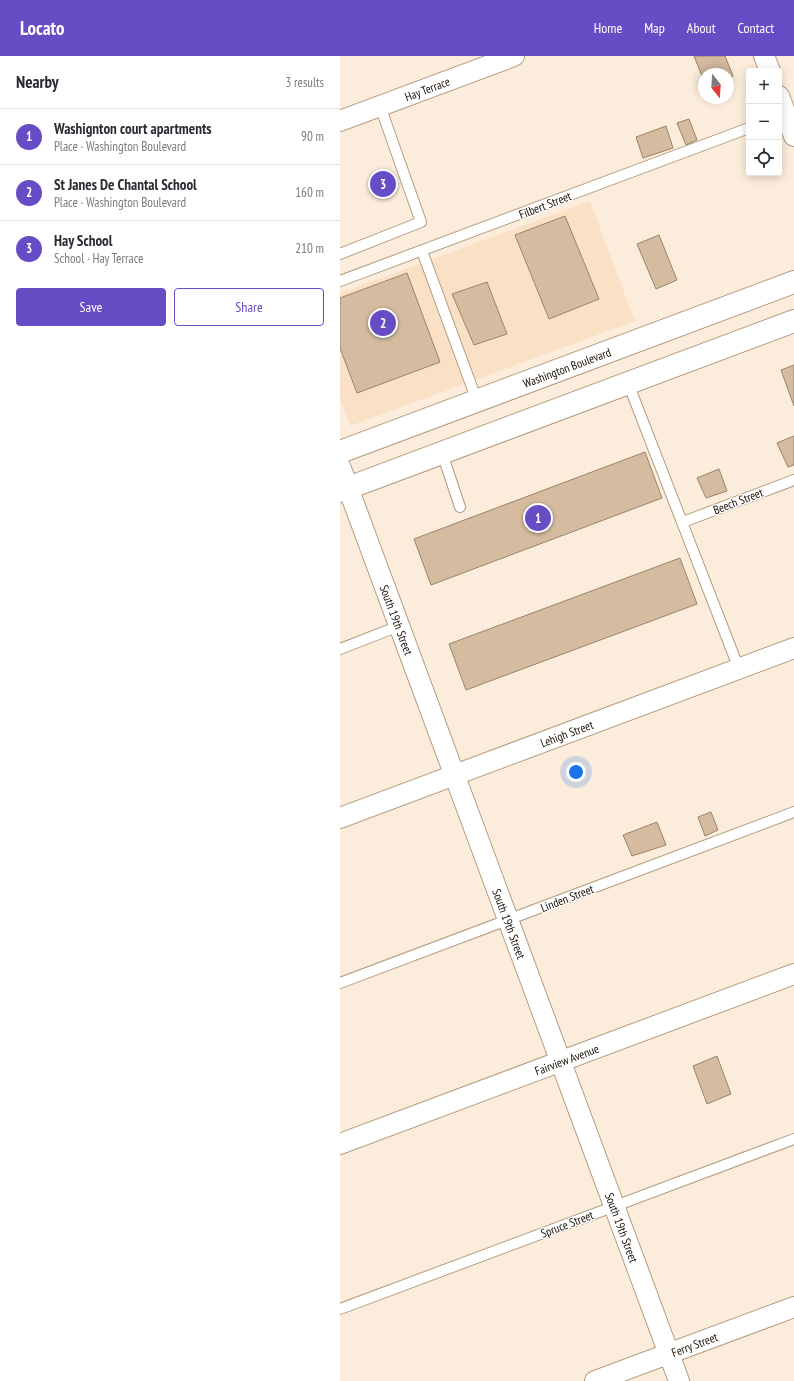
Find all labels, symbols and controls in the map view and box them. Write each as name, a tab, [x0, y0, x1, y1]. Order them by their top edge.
text: Locato	[20, 16, 65, 40]
text: Home	[594, 19, 622, 37]
text: Map	[644, 19, 665, 37]
text: About	[687, 19, 716, 37]
text: Contact	[738, 19, 774, 37]
north arrow	[698, 68, 734, 104]
map controls	[746, 68, 782, 176]
button: +	[746, 68, 782, 104]
text: Nearby	[16, 71, 59, 93]
street label: Hay Terrace	[402, 73, 452, 104]
text: 3 results	[285, 74, 324, 91]
button: −	[746, 104, 782, 140]
text: Washignton court apartments	[54, 119, 212, 138]
text: 1	[26, 128, 32, 145]
text: 90 m	[301, 128, 324, 145]
text: Place · Washington Boulevard	[54, 138, 186, 155]
button: locate	[746, 140, 782, 176]
pin: 3	[370, 169, 396, 199]
text: St Janes De Chantal School	[54, 175, 197, 194]
text: 2	[26, 184, 32, 201]
text: 160 m	[295, 184, 324, 201]
street label: Filbert Street	[517, 188, 574, 222]
text: Place · Washington Boulevard	[54, 194, 186, 211]
text: Hay School	[54, 231, 112, 250]
text: 3	[26, 240, 32, 257]
text: 210 m	[295, 240, 324, 257]
text: School · Hay Terrace	[54, 250, 144, 267]
button: Save	[16, 288, 166, 326]
button: Share	[174, 288, 324, 326]
pin: 2	[370, 308, 396, 338]
street label: Washington Boulevard	[521, 344, 613, 390]
street label: Beech Street	[711, 484, 766, 517]
pin: 1	[525, 503, 551, 533]
street label: South 19th Street	[377, 583, 417, 658]
street label: Lehigh Street	[538, 716, 596, 750]
your location	[566, 762, 586, 782]
street label: Linden Street	[538, 881, 596, 915]
street label: South 19th Street	[490, 887, 530, 961]
street label: Fairview Avenue	[532, 1040, 601, 1078]
street label: South 19th Street	[602, 1190, 642, 1265]
street label: Spruce Street	[539, 1207, 596, 1241]
street label: Ferry Street	[669, 1328, 720, 1359]

